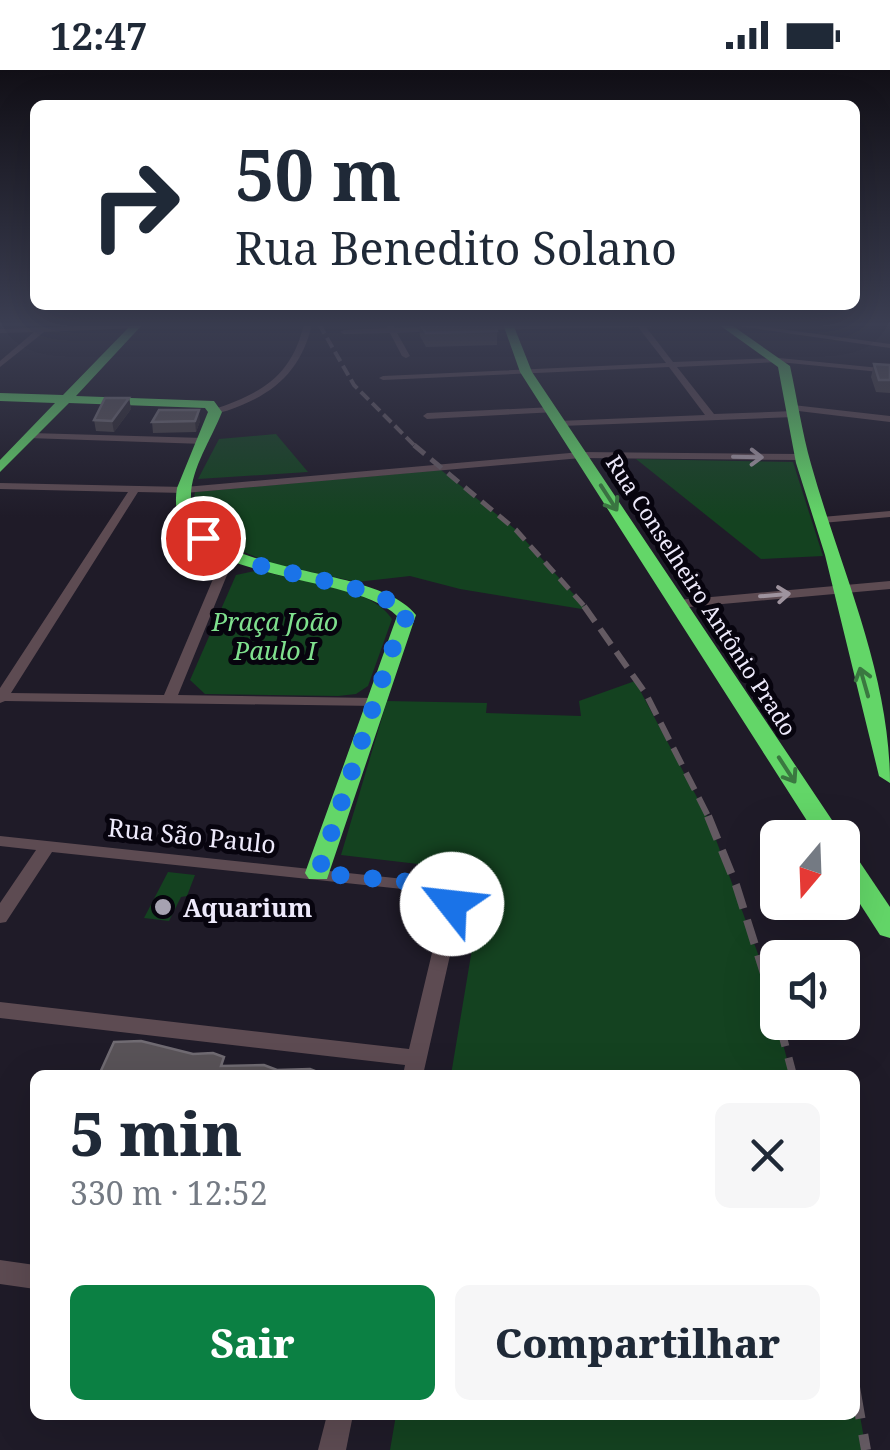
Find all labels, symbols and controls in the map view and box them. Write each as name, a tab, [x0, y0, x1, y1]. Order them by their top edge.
text: 12:47	[50, 9, 147, 61]
text: 50 m	[235, 126, 401, 222]
icon: right	[70, 140, 200, 270]
text: Rua Benedito Solano	[235, 217, 677, 278]
one-way arrow	[732, 448, 764, 466]
street label: Rua Conselheiro Antônio Prado	[600, 449, 804, 741]
one-way arrow	[598, 484, 619, 512]
pin	[161, 496, 246, 581]
icon: arrive	[176, 511, 231, 566]
one-way arrow	[759, 585, 791, 604]
park label: Praça João Paulo I	[211, 604, 338, 667]
one-way arrow	[853, 667, 872, 698]
one-way arrow	[776, 756, 797, 784]
street label: Rua São Paulo	[106, 809, 278, 861]
north arrow	[760, 820, 860, 920]
map controls	[760, 820, 860, 1040]
position arrow	[400, 852, 504, 956]
place label: Aquarium	[183, 890, 313, 924]
marker: Aquarium	[152, 896, 174, 918]
button: sound	[760, 940, 860, 1040]
text: 5 min	[70, 1092, 242, 1174]
button: close	[715, 1103, 820, 1208]
text: 330 m · 12:52	[70, 1171, 268, 1214]
button: Sair	[70, 1285, 435, 1400]
button: Compartilhar	[455, 1285, 820, 1400]

